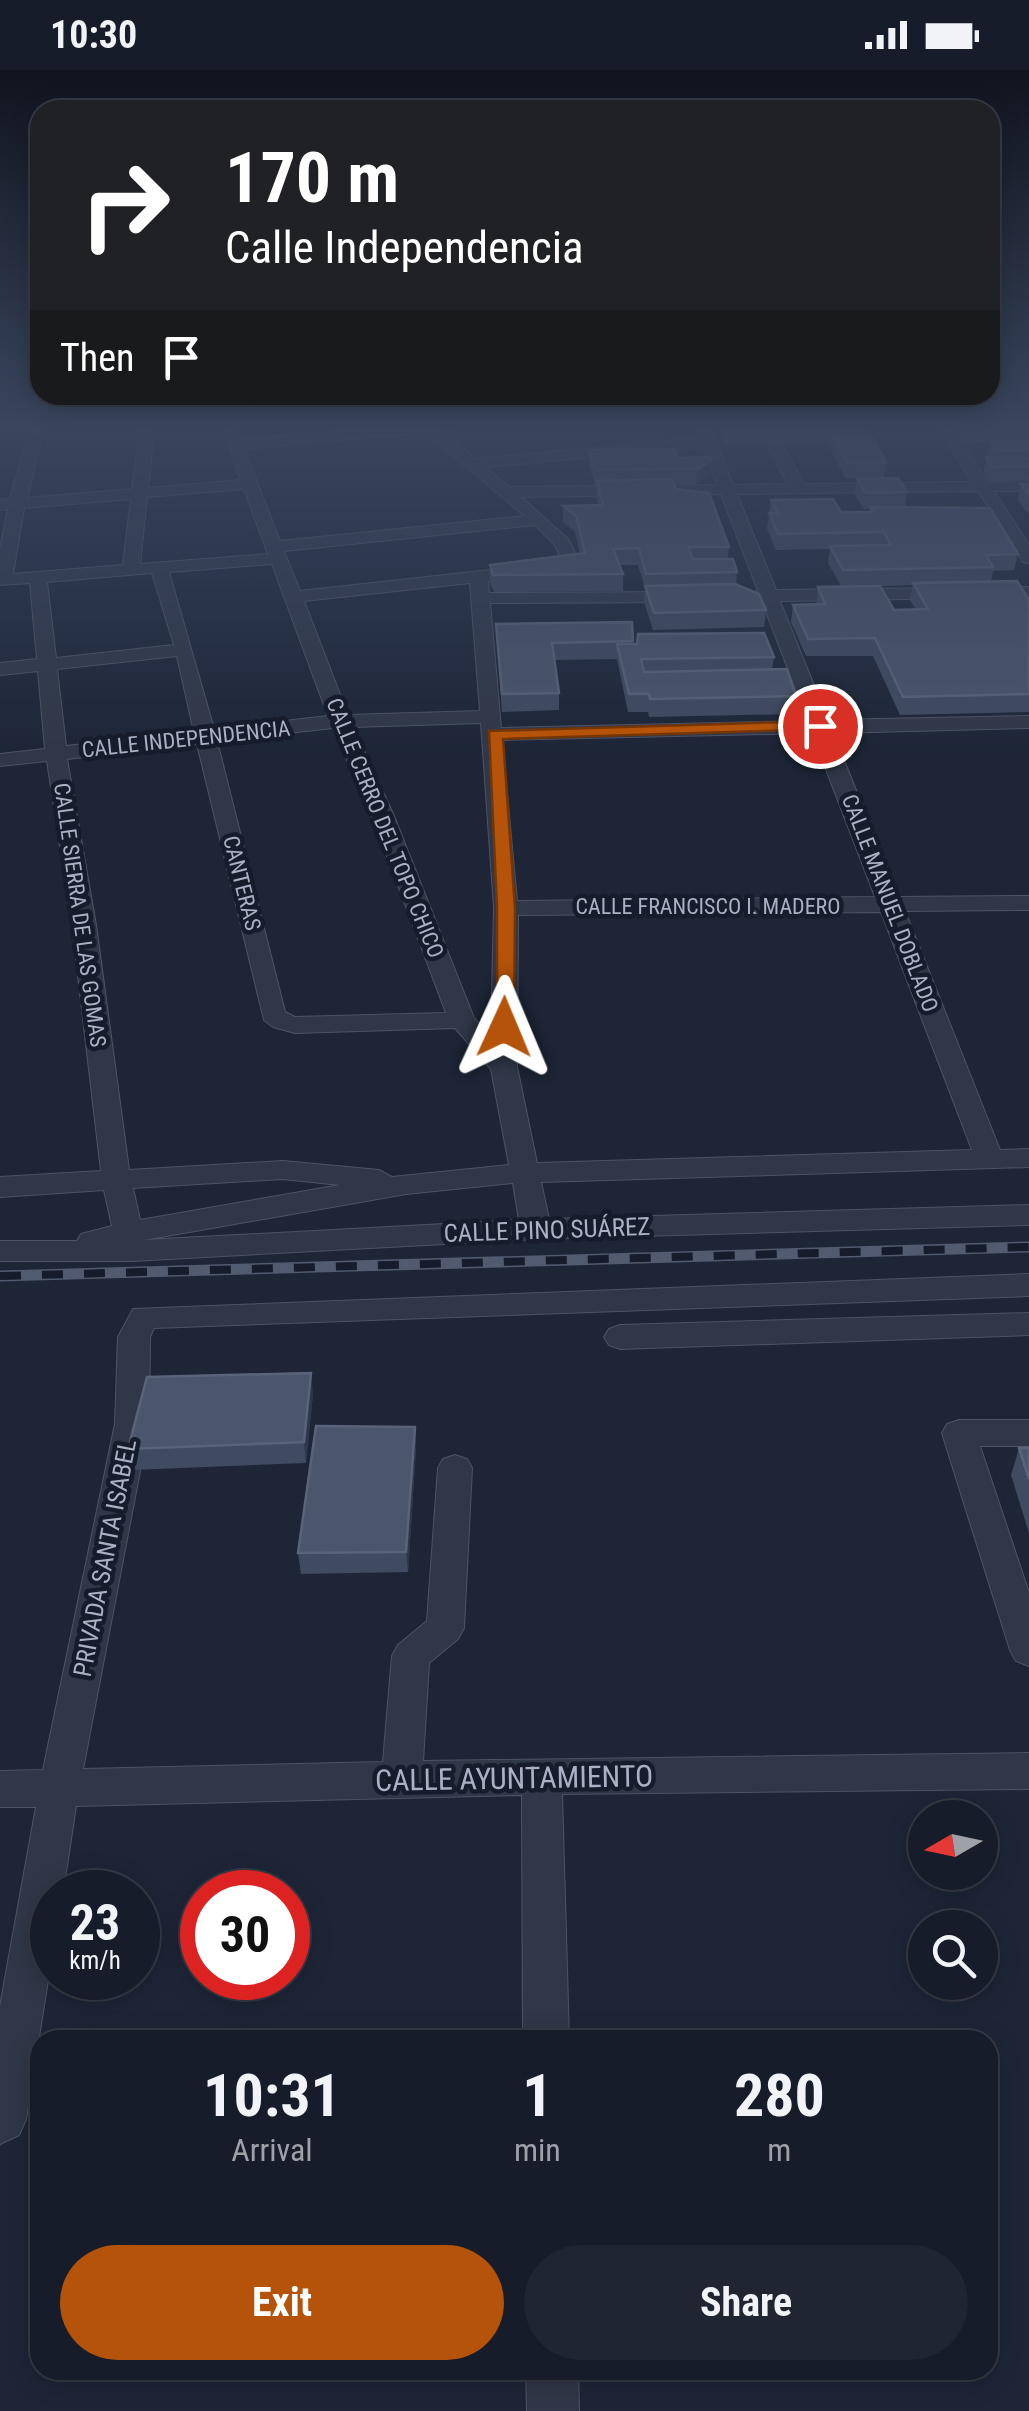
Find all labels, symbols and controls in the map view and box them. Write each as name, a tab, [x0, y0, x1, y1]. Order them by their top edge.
text: 10:30	[50, 13, 137, 57]
text: 170 m	[225, 137, 399, 219]
icon: right	[60, 140, 190, 270]
text: Calle Independencia	[225, 221, 584, 274]
icon: arrive	[154, 330, 209, 385]
text: Then	[60, 336, 134, 380]
pin	[778, 684, 863, 769]
street label: CALLE CERRO DEL TOPO CHICO	[321, 695, 449, 961]
icon: arrive	[793, 699, 848, 754]
street label: CALLE INDEPENDENCIA	[81, 716, 292, 762]
street label: CALLE SIERRA DE LAS GOMAS	[49, 781, 111, 1049]
street label: CALLE MANUEL DOBLADO	[837, 791, 943, 1015]
street label: CANTERAS	[218, 833, 266, 933]
street label: CALLE FRANCISCO I. MADERO	[575, 894, 841, 919]
position arrow	[452, 975, 556, 1079]
street label: CALLE PINO SUÁREZ	[443, 1211, 651, 1248]
street label: PRIVADA SANTA ISABEL	[68, 1437, 142, 1679]
street label: CALLE AYUNTAMIENTO	[375, 1758, 653, 1798]
north arrow	[908, 1800, 998, 1890]
map controls	[908, 1800, 998, 2000]
speed limit sign: 30	[180, 1870, 310, 2000]
text: 23	[70, 1894, 120, 1952]
button: search	[908, 1910, 998, 2000]
text: km/h	[69, 1946, 121, 1975]
text: 10:31	[203, 2060, 341, 2131]
text: 1	[522, 2060, 553, 2131]
text: 280	[734, 2060, 825, 2131]
text: Arrival	[231, 2131, 313, 2169]
text: min	[514, 2131, 561, 2169]
text: m	[767, 2131, 791, 2169]
button: Exit	[60, 2245, 504, 2360]
button: Share	[524, 2245, 968, 2360]

